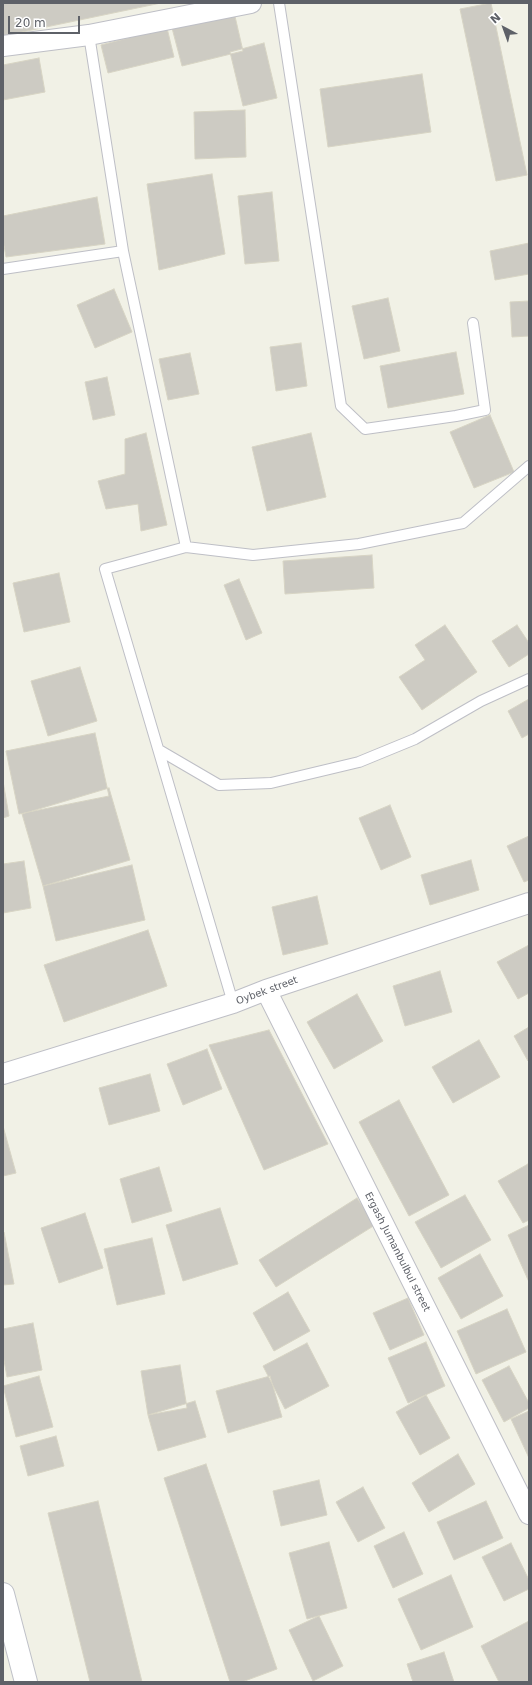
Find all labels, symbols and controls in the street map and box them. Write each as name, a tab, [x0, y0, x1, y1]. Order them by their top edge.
scale bar	[10, 8, 82, 34]
north arrow	[484, 8, 524, 48]
text: N	[488, 11, 504, 26]
text: 20 m	[15, 16, 46, 30]
street label: Oybek street	[235, 974, 299, 1008]
street label: Ergash Jumanbulbul street	[362, 1190, 432, 1314]

